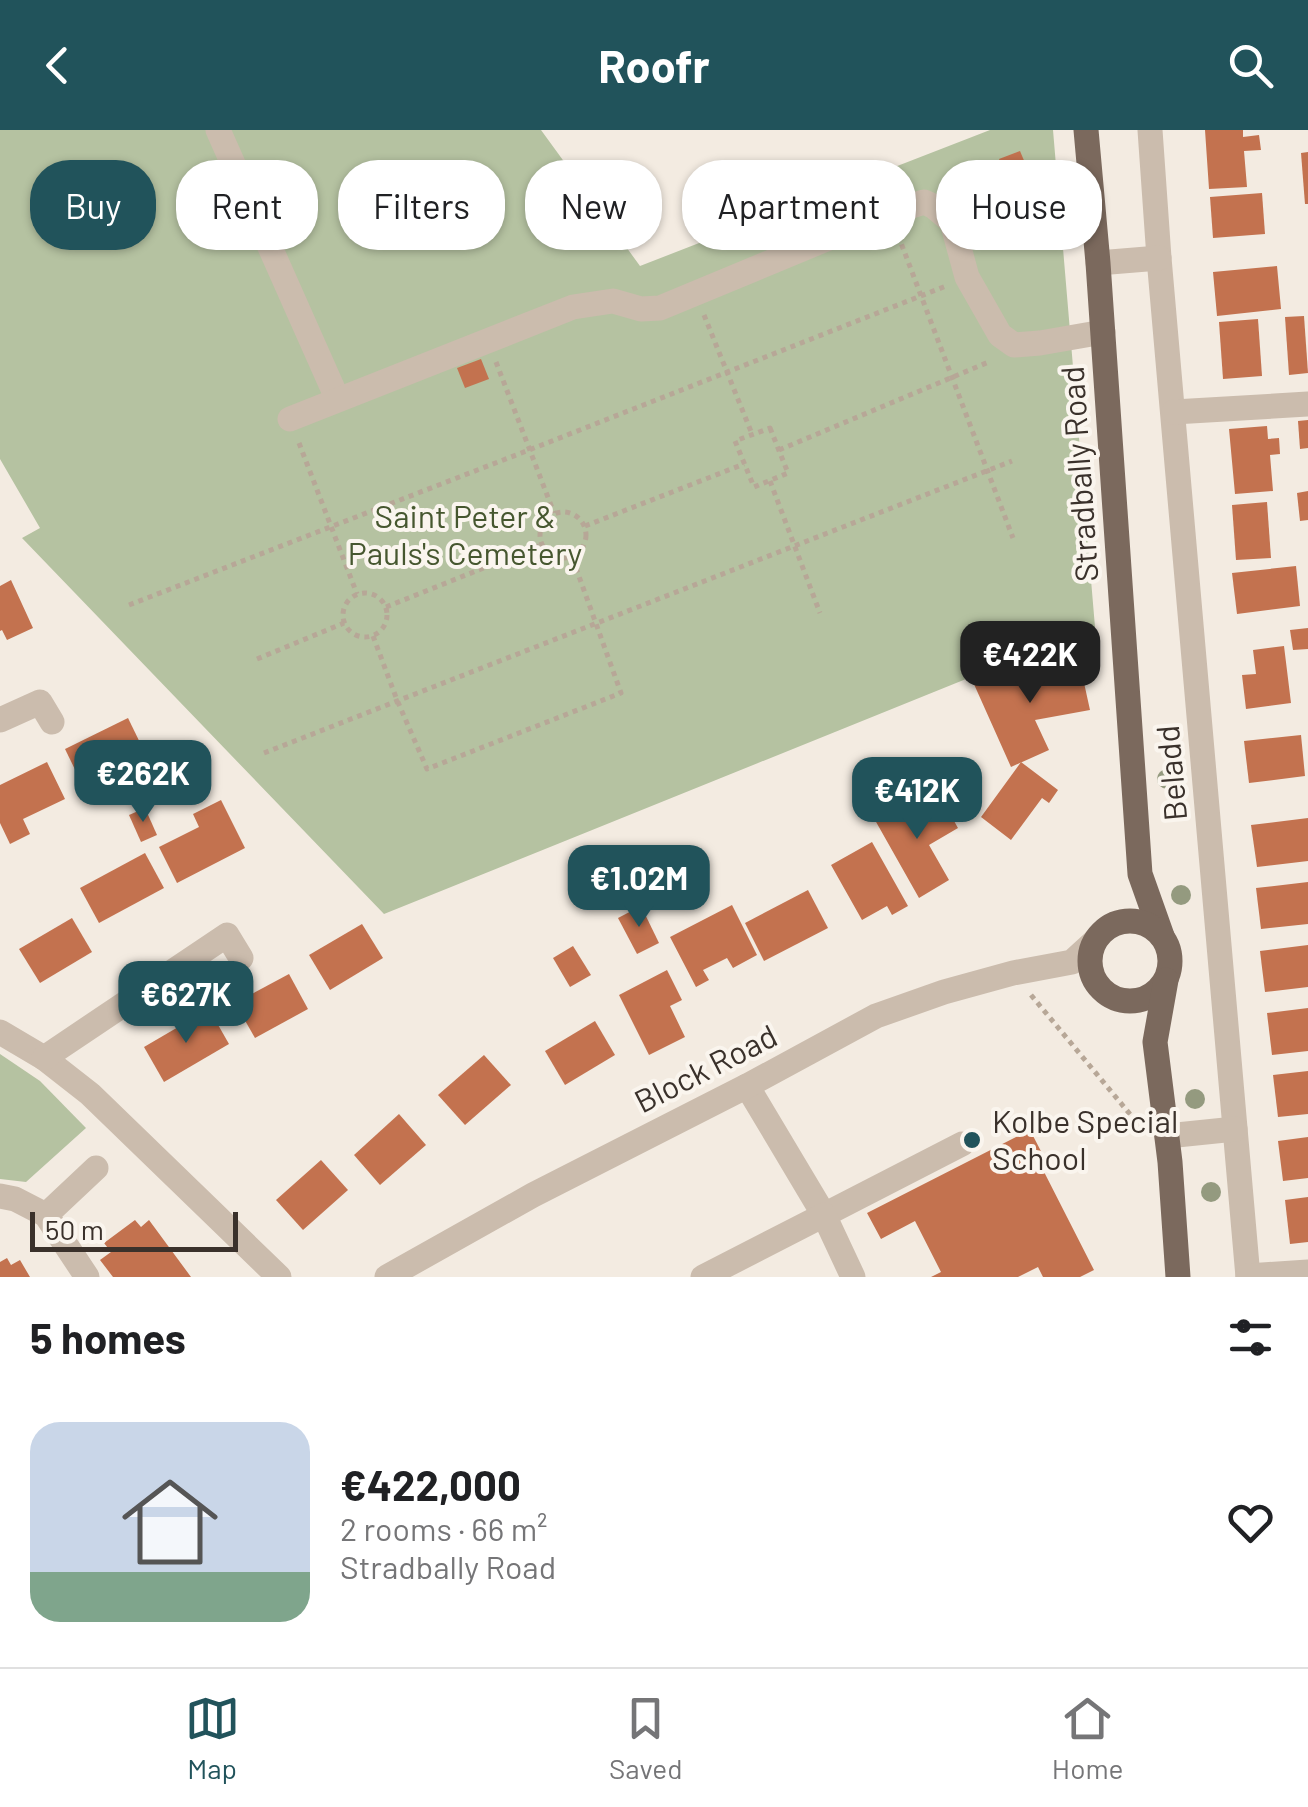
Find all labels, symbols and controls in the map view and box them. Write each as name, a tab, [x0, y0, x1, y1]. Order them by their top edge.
icon: back	[30, 38, 85, 93]
text: Roofr	[598, 38, 710, 92]
icon: search	[1223, 38, 1278, 93]
chip: Buy	[30, 160, 156, 250]
chip: Rent	[176, 160, 318, 250]
chip: Filters	[338, 160, 505, 250]
chip: New	[525, 160, 662, 250]
chip: Apartment	[682, 160, 916, 250]
chip: House	[936, 160, 1102, 250]
street label: Stradbally Road	[1052, 365, 1104, 583]
park label: Saint Peter & Pauls's Cemetery	[348, 496, 582, 571]
pin: €422K	[960, 621, 1100, 706]
text: €422K	[982, 634, 1078, 672]
street label: Beladd	[1147, 724, 1193, 823]
pin: €262K	[73, 740, 213, 825]
text: €262K	[96, 753, 190, 791]
pin: €412K	[847, 757, 987, 842]
text: €412K	[874, 770, 960, 808]
pin: €1.02M	[558, 845, 720, 930]
text: €1.02M	[590, 858, 688, 896]
pin: €627K	[116, 961, 256, 1046]
text: €627K	[140, 974, 232, 1012]
street label: Block Road	[628, 1015, 783, 1119]
place label: Kolbe Special School	[992, 1101, 1178, 1176]
marker: Kolbe Special School	[961, 1129, 983, 1151]
scale bar	[30, 1207, 238, 1252]
text: 50 m	[45, 1212, 104, 1246]
icon: filters	[1223, 1310, 1278, 1365]
text: 5 homes	[30, 1312, 186, 1362]
text: €422,000	[340, 1459, 521, 1509]
icon: home	[110, 1462, 230, 1582]
icon: heart	[1223, 1495, 1278, 1550]
text: 2 rooms · 66 m²	[340, 1509, 548, 1547]
text: Stradbally Road	[340, 1547, 556, 1585]
tab: Map	[185, 1691, 240, 1785]
tab: Saved	[609, 1691, 683, 1785]
tab: Home	[1052, 1691, 1123, 1785]

